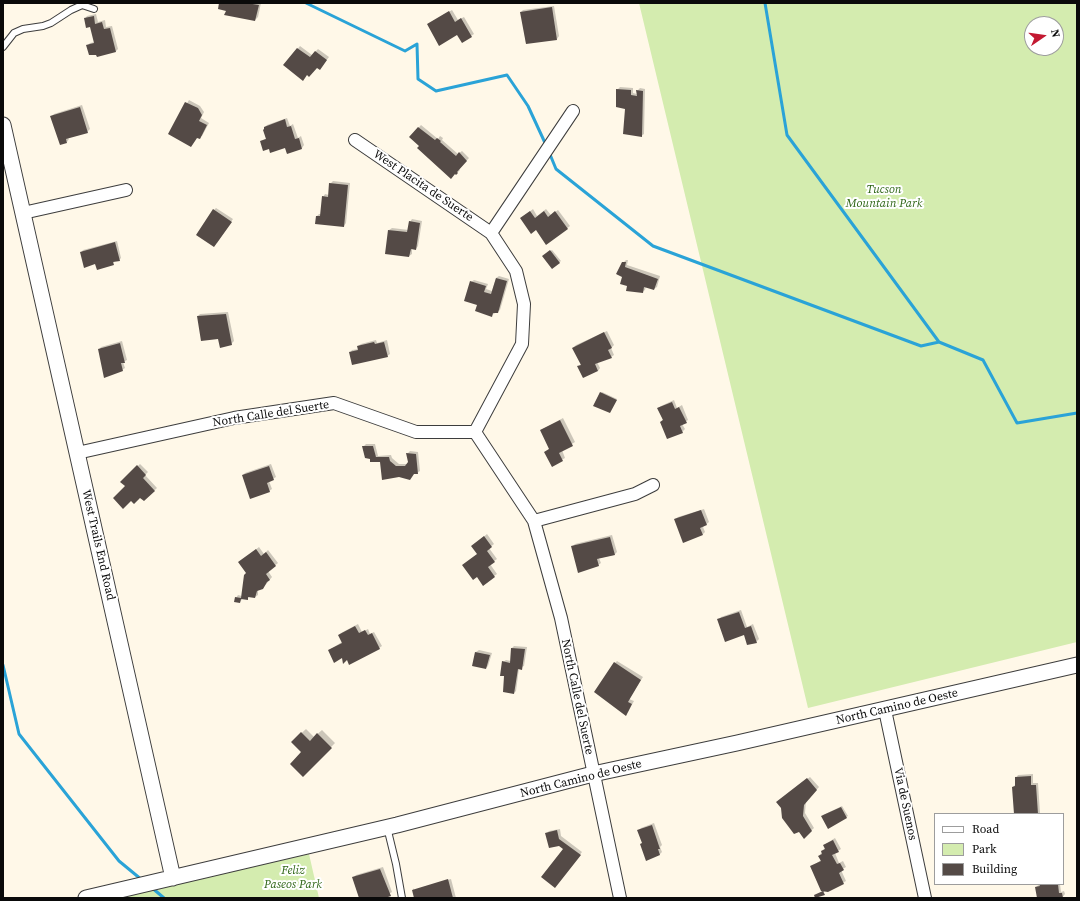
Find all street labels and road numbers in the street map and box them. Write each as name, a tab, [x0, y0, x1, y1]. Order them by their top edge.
street label: West Placita de Suerte	[370, 147, 476, 225]
street label: North Calle del Suerte	[212, 398, 330, 430]
street label: West Trails End Road	[78, 488, 118, 602]
street label: North Calle del Suerte	[558, 638, 596, 756]
street label: North Camino de Oeste	[835, 686, 959, 728]
street label: North Camino de Oeste	[519, 757, 643, 801]
street label: Via de Suenos	[890, 766, 920, 842]

